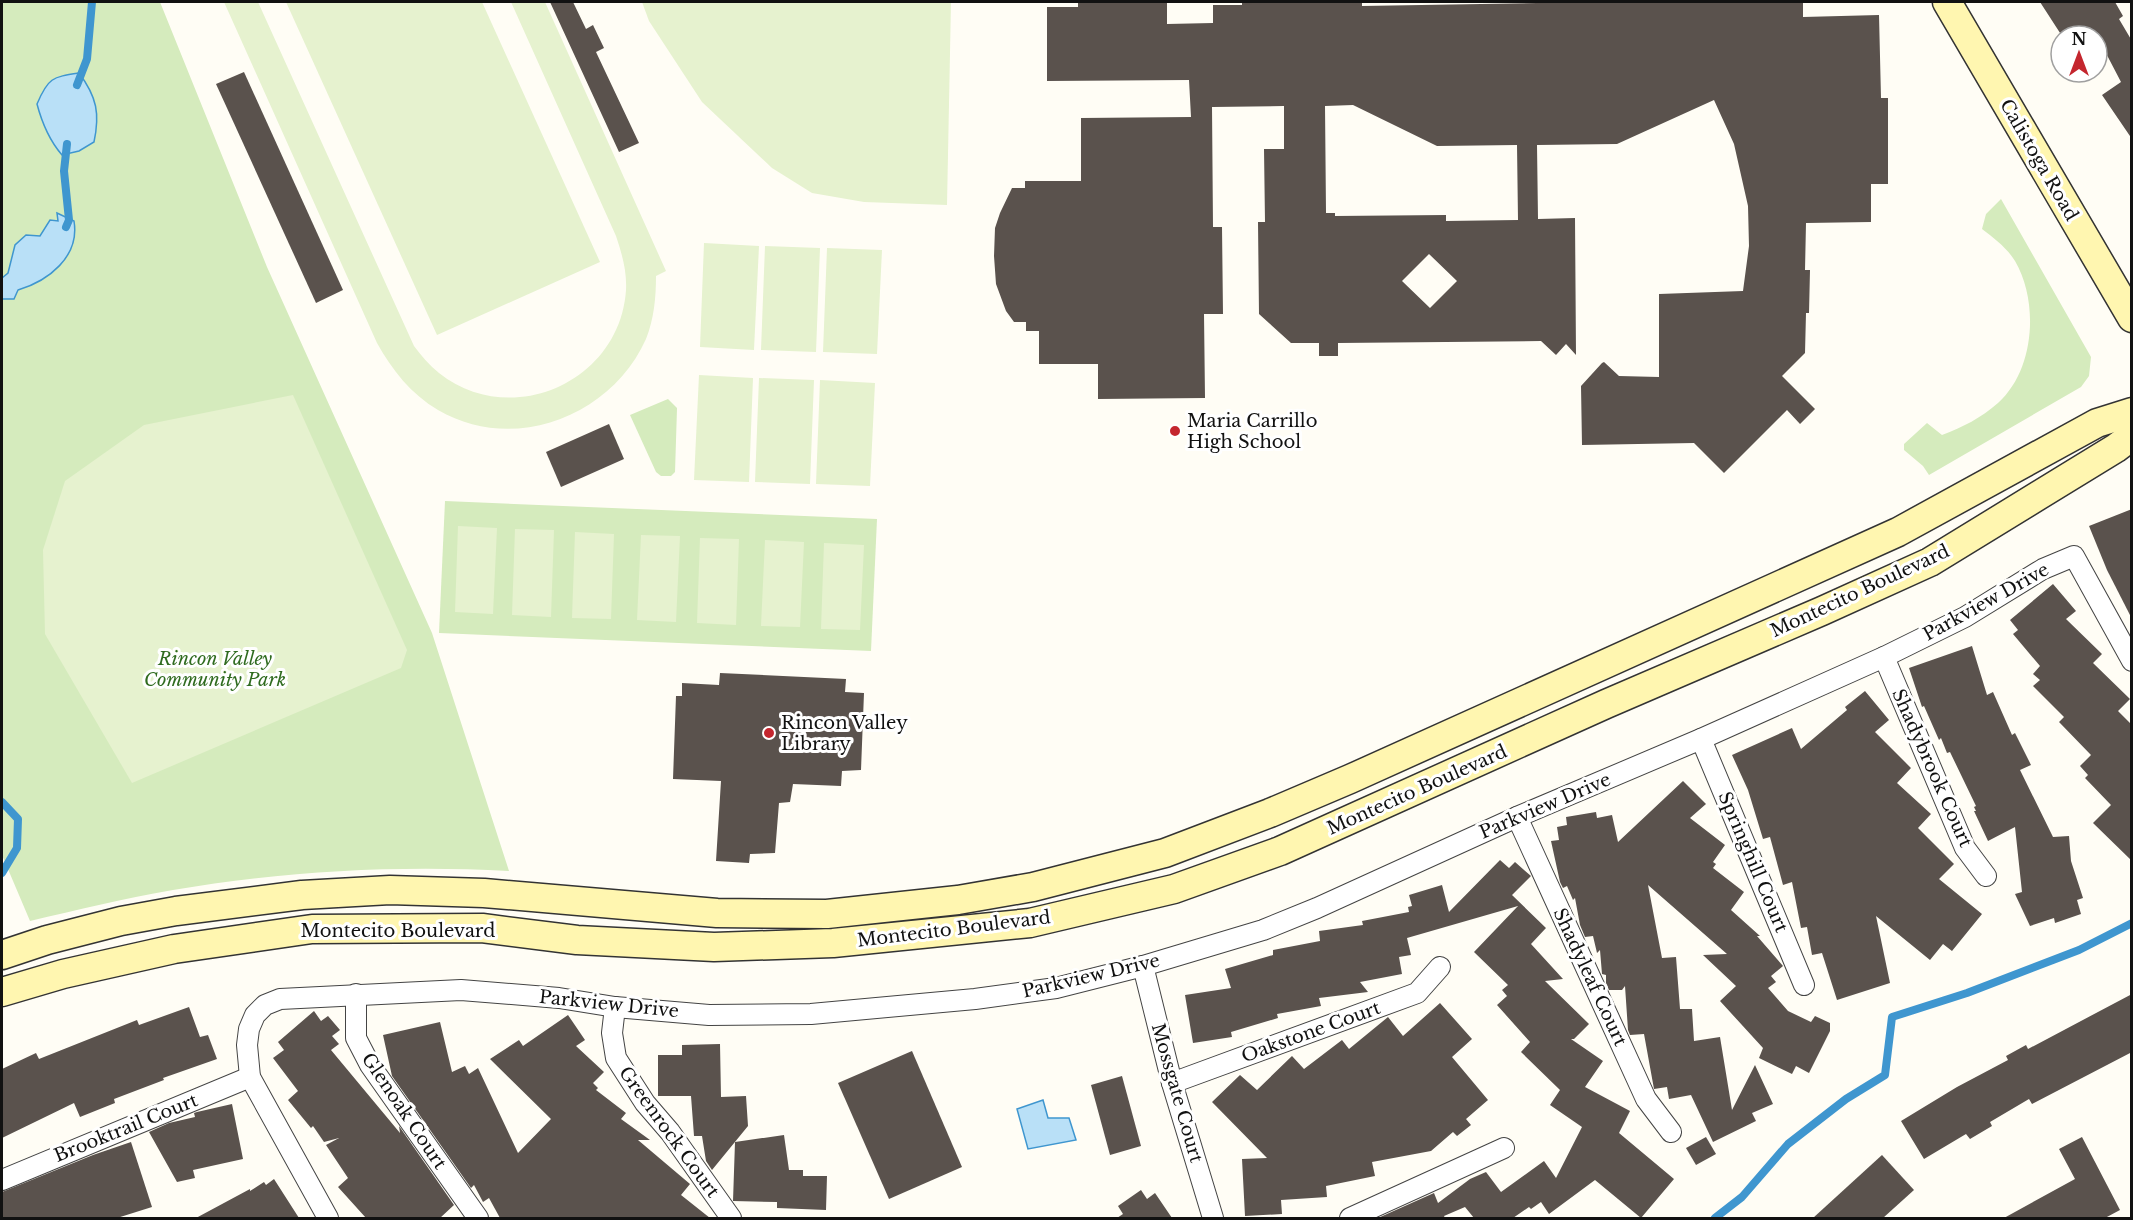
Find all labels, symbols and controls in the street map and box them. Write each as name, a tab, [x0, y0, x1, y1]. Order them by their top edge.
north arrow	[2049, 24, 2109, 84]
text: N	[2071, 29, 2087, 49]
street label: Calistoga Road	[1995, 95, 2083, 225]
place label: Maria Carrillo High School	[1187, 410, 1317, 453]
marker: Maria Carrillo High School	[1168, 424, 1182, 438]
street label: Montecito Boulevard	[1767, 540, 1953, 642]
street label: Parkview Drive	[1919, 558, 2053, 646]
park label: Rincon Valley Community Park	[144, 648, 286, 691]
street label: Shadybrook Court	[1887, 685, 1977, 851]
place label: Rincon Valley Library	[781, 712, 908, 755]
marker: Rincon Valley Library	[762, 726, 776, 740]
street label: Montecito Boulevard	[1324, 740, 1510, 840]
street label: Parkview Drive	[1476, 768, 1614, 844]
street label: Springhill Court	[1713, 788, 1793, 936]
street label: Shadyleaf Court	[1548, 905, 1632, 1050]
street label: Montecito Boulevard	[856, 906, 1052, 952]
street label: Montecito Boulevard	[301, 920, 495, 942]
street label: Parkview Drive	[1020, 949, 1162, 1003]
street label: Parkview Drive	[538, 986, 680, 1022]
street label: Oakstone Court	[1239, 997, 1384, 1067]
street label: Mossgate Court	[1147, 1021, 1207, 1165]
street label: Glenoak Court	[357, 1049, 451, 1174]
street label: Greenrock Court	[614, 1062, 724, 1202]
street label: Brooktrail Court	[51, 1089, 201, 1167]

